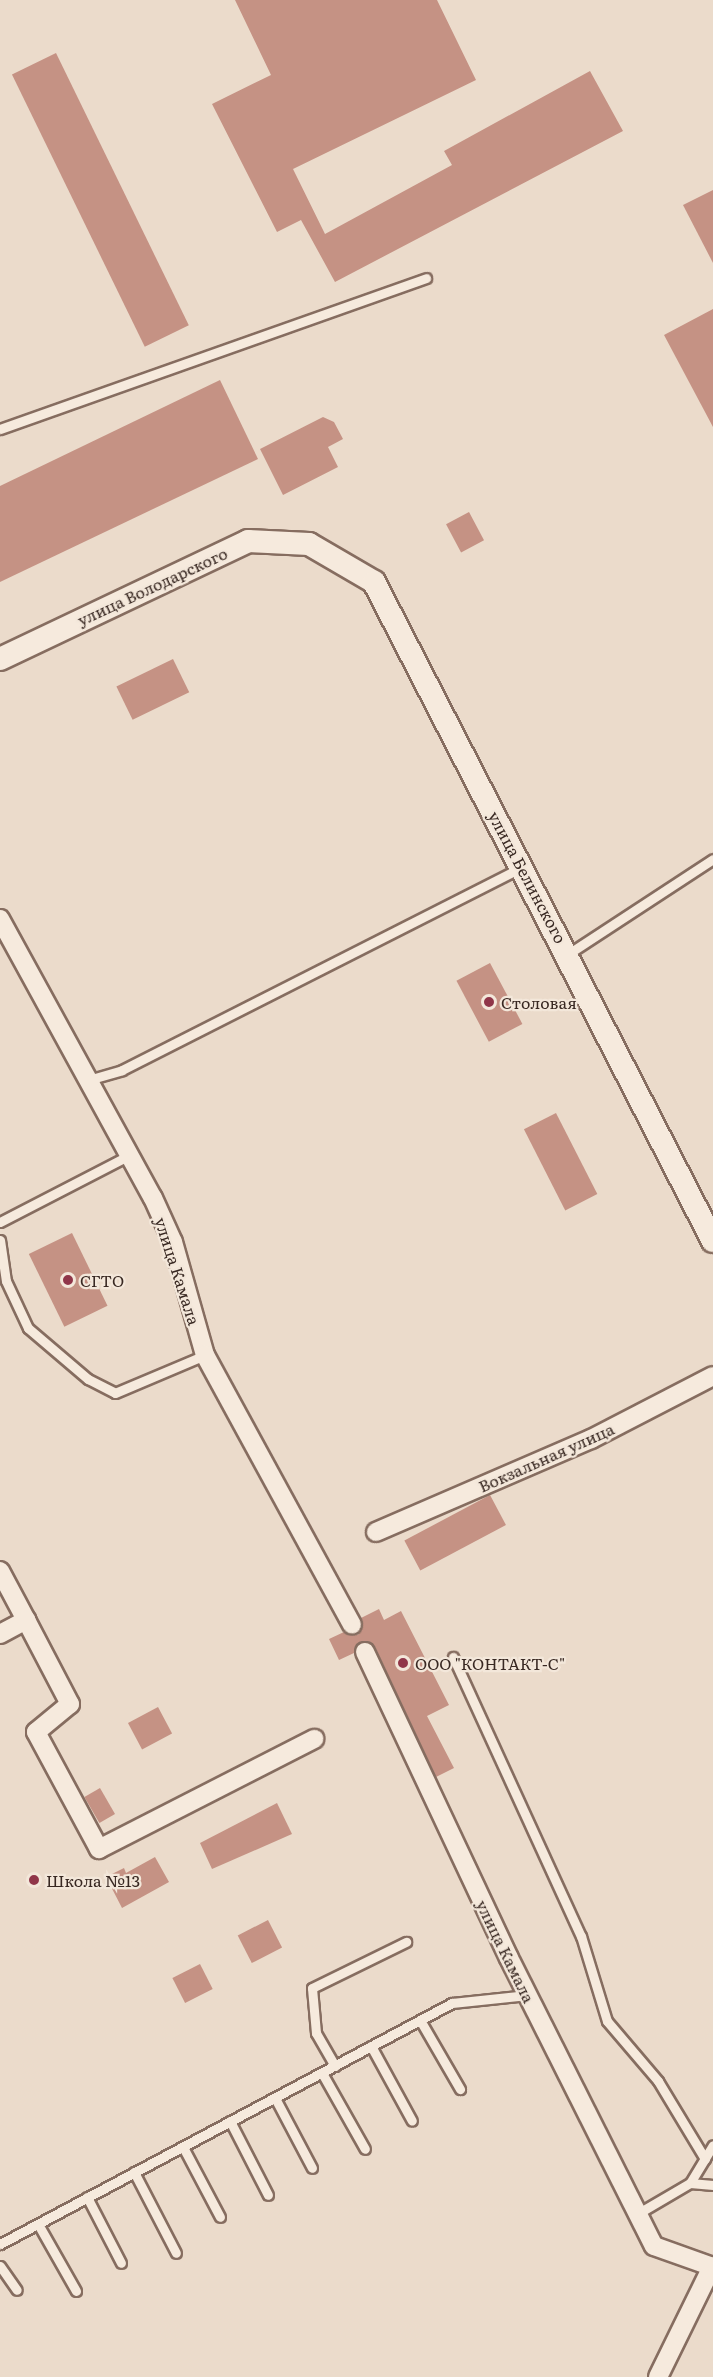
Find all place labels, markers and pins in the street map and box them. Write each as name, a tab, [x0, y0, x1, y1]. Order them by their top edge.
place label: Столовая	[501, 992, 577, 1012]
marker: Столовая	[482, 995, 496, 1009]
place label: СГТО	[80, 1270, 124, 1290]
marker: СГТО	[61, 1273, 75, 1287]
place label: ООО "КОНТАКТ-С"	[415, 1653, 565, 1673]
marker: ООО "КОНТАКТ-С"	[396, 1656, 410, 1670]
place label: Школа №13	[46, 1870, 140, 1890]
marker: Школа №13	[27, 1873, 41, 1887]

